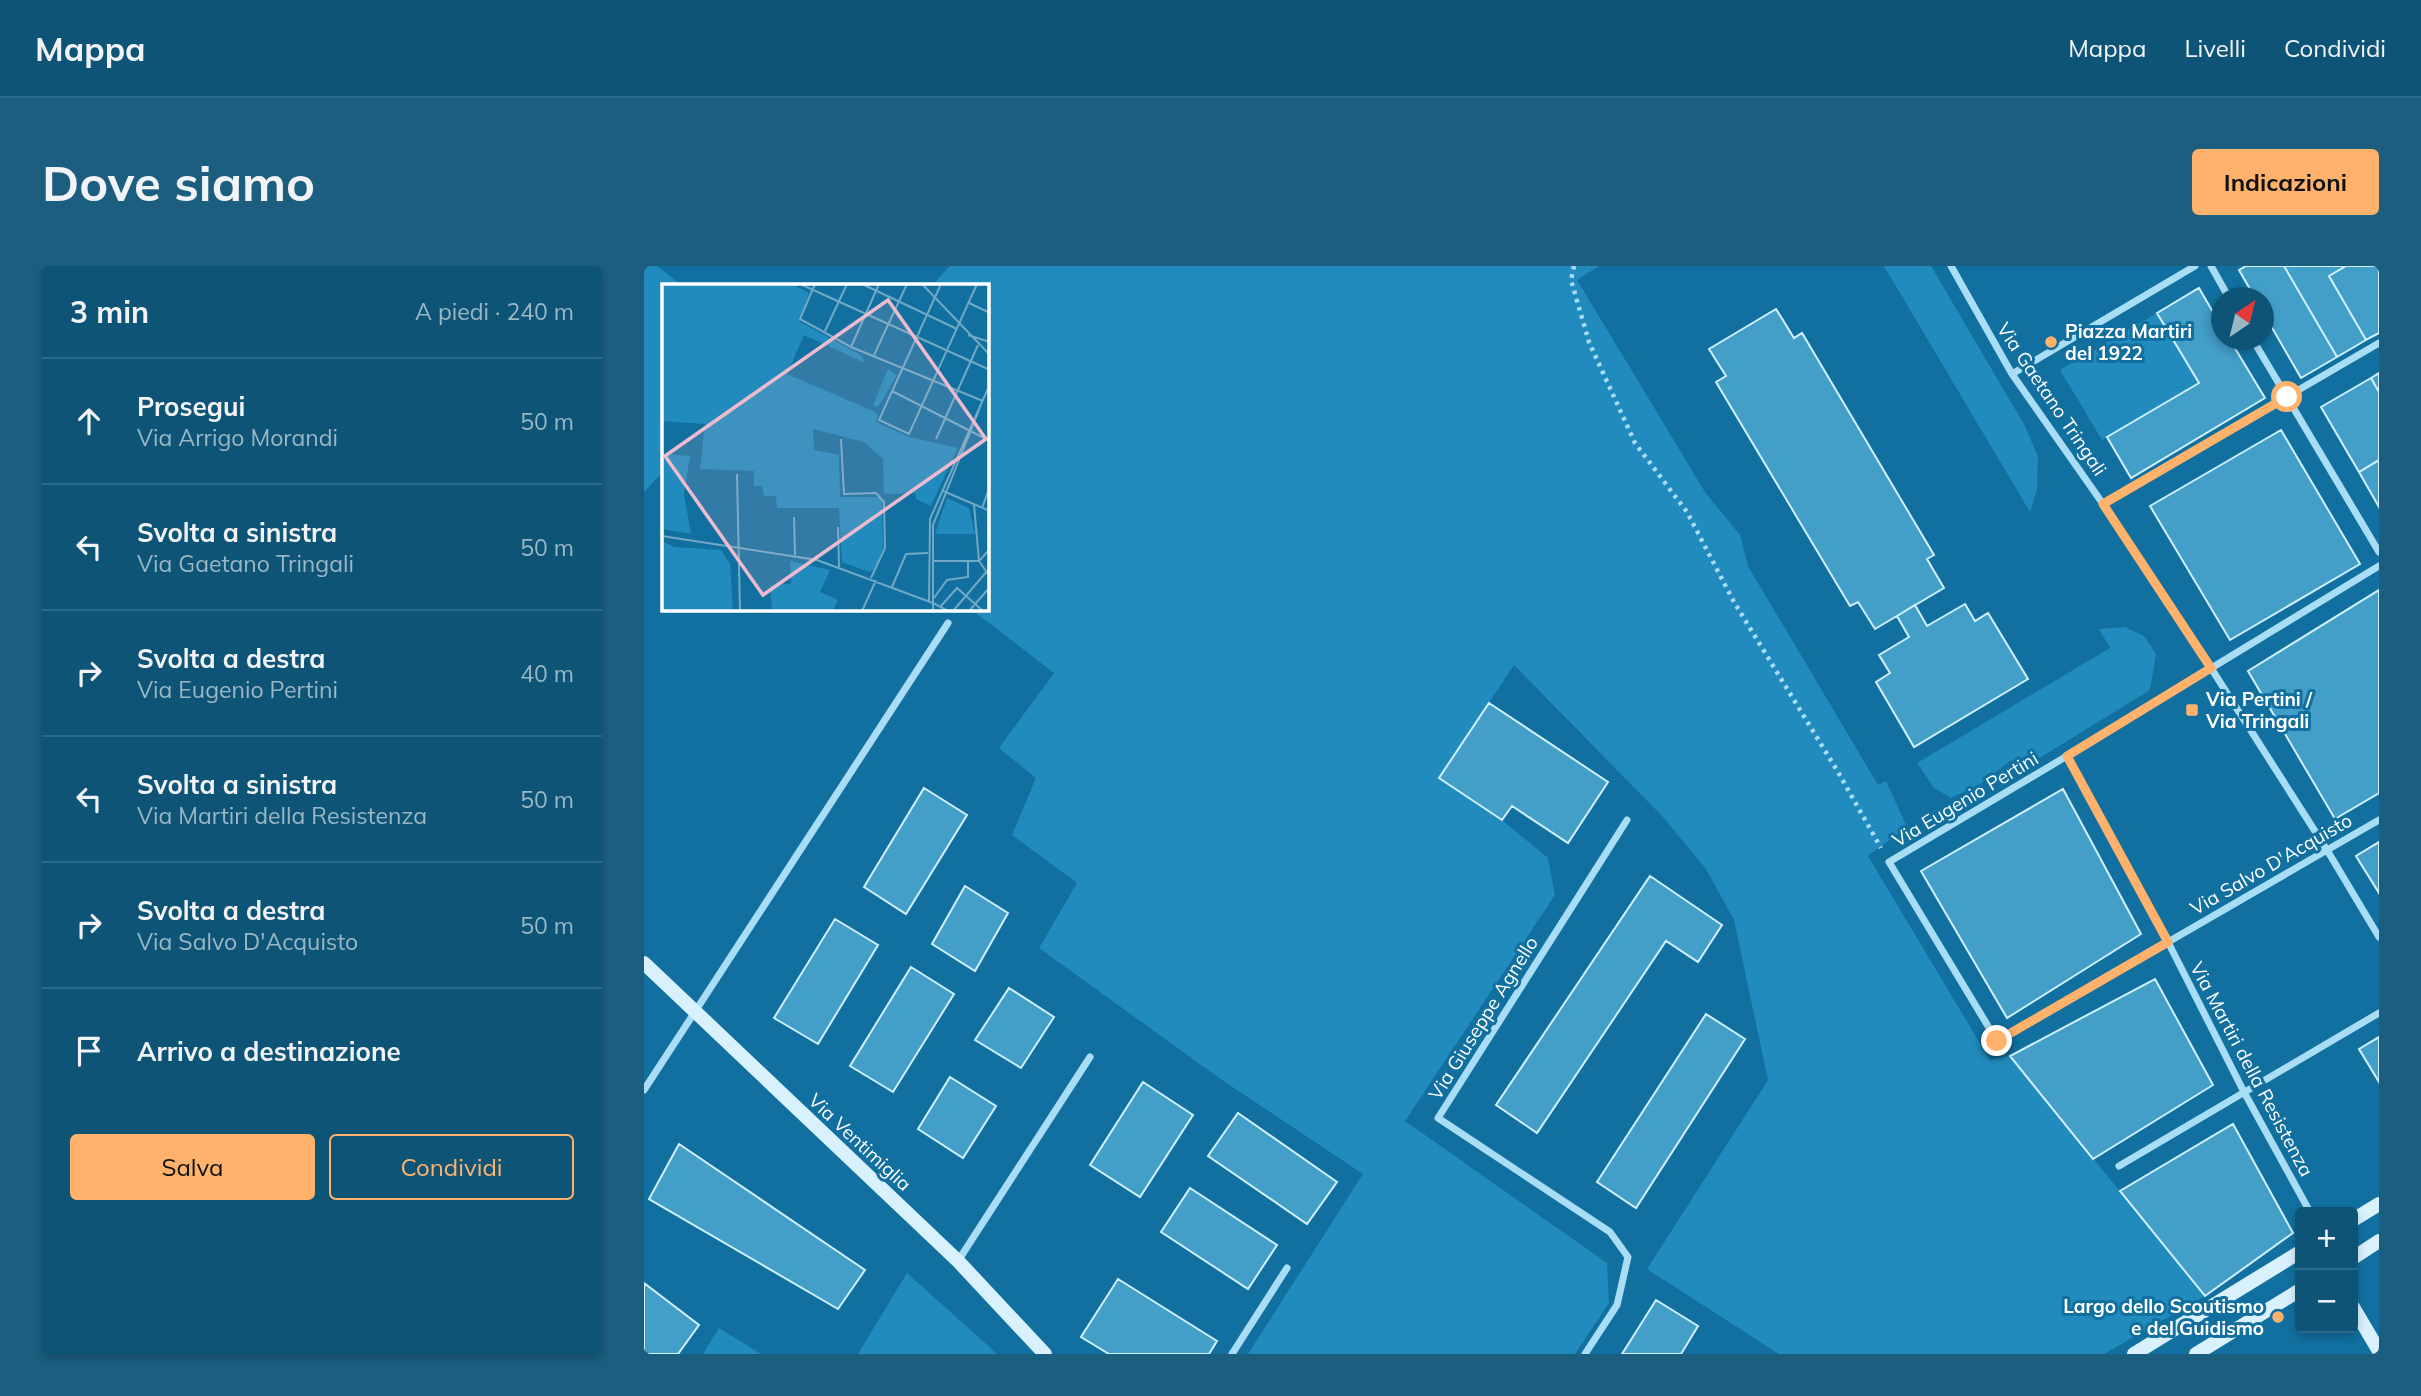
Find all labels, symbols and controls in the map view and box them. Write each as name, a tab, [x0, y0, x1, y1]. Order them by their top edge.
text: Mappa	[35, 28, 146, 69]
text: Mappa	[2068, 33, 2146, 63]
text: Livelli	[2184, 33, 2246, 63]
text: Condividi	[2284, 33, 2386, 63]
button: Indicazioni	[2192, 149, 2379, 215]
text: Dove siamo	[42, 152, 315, 213]
inset map	[662, 284, 989, 611]
north arrow	[2211, 287, 2274, 350]
text: 3 min	[70, 293, 149, 331]
text: A piedi · 240 m	[415, 297, 574, 326]
street label: Via Gaetano Tringali	[1992, 318, 2112, 480]
place label: Piazza Martiri del 1922	[2065, 319, 2192, 365]
marker: Piazza Martiri del 1922	[2043, 334, 2059, 350]
route start	[2271, 381, 2302, 412]
text: Prosegui	[137, 390, 245, 423]
icon: ahead	[70, 402, 108, 440]
text: 50 m	[520, 407, 574, 436]
text: Via Arrigo Morandi	[137, 423, 338, 452]
text: Svolta a sinistra	[137, 516, 337, 549]
icon: left	[70, 528, 108, 566]
text: 50 m	[520, 533, 574, 562]
text: Via Gaetano Tringali	[137, 549, 354, 578]
text: Svolta a destra	[137, 642, 325, 675]
icon: right	[70, 654, 108, 692]
text: 40 m	[520, 659, 574, 688]
text: Via Eugenio Pertini	[137, 675, 338, 704]
place label: Via Pertini / Via Tringali	[2205, 687, 2313, 733]
marker: Via Pertini / Via Tringali	[2184, 702, 2200, 718]
street label: Via Eugenio Pertini	[1888, 746, 2042, 852]
text: Svolta a sinistra	[137, 768, 337, 801]
icon: left	[70, 780, 108, 818]
text: 50 m	[520, 785, 574, 814]
text: Via Martiri della Resistenza	[137, 801, 427, 830]
street label: Via Salvo D'Acquisto	[2186, 808, 2356, 920]
text: Svolta a destra	[137, 894, 325, 927]
icon: right	[70, 906, 108, 944]
text: 50 m	[520, 911, 574, 940]
text: Via Salvo D'Acquisto	[137, 927, 358, 956]
street label: Via Giuseppe Agnello	[1423, 932, 1543, 1104]
street label: Via Martiri della Resistenza	[2185, 958, 2319, 1180]
route end	[1981, 1025, 2012, 1056]
icon: arrive	[70, 1032, 108, 1070]
text: Arrivo a destinazione	[137, 1035, 401, 1068]
street label: Via Ventimiglia	[804, 1088, 916, 1196]
button: Salva	[70, 1134, 315, 1200]
button: Condividi	[329, 1134, 574, 1200]
map controls	[2295, 1207, 2358, 1333]
button: +	[2295, 1207, 2358, 1270]
button: −	[2295, 1270, 2358, 1333]
place label: Largo dello Scoutismo e del Guidismo	[2063, 1294, 2264, 1340]
marker: Largo dello Scoutismo e del Guidismo	[2270, 1309, 2286, 1325]

